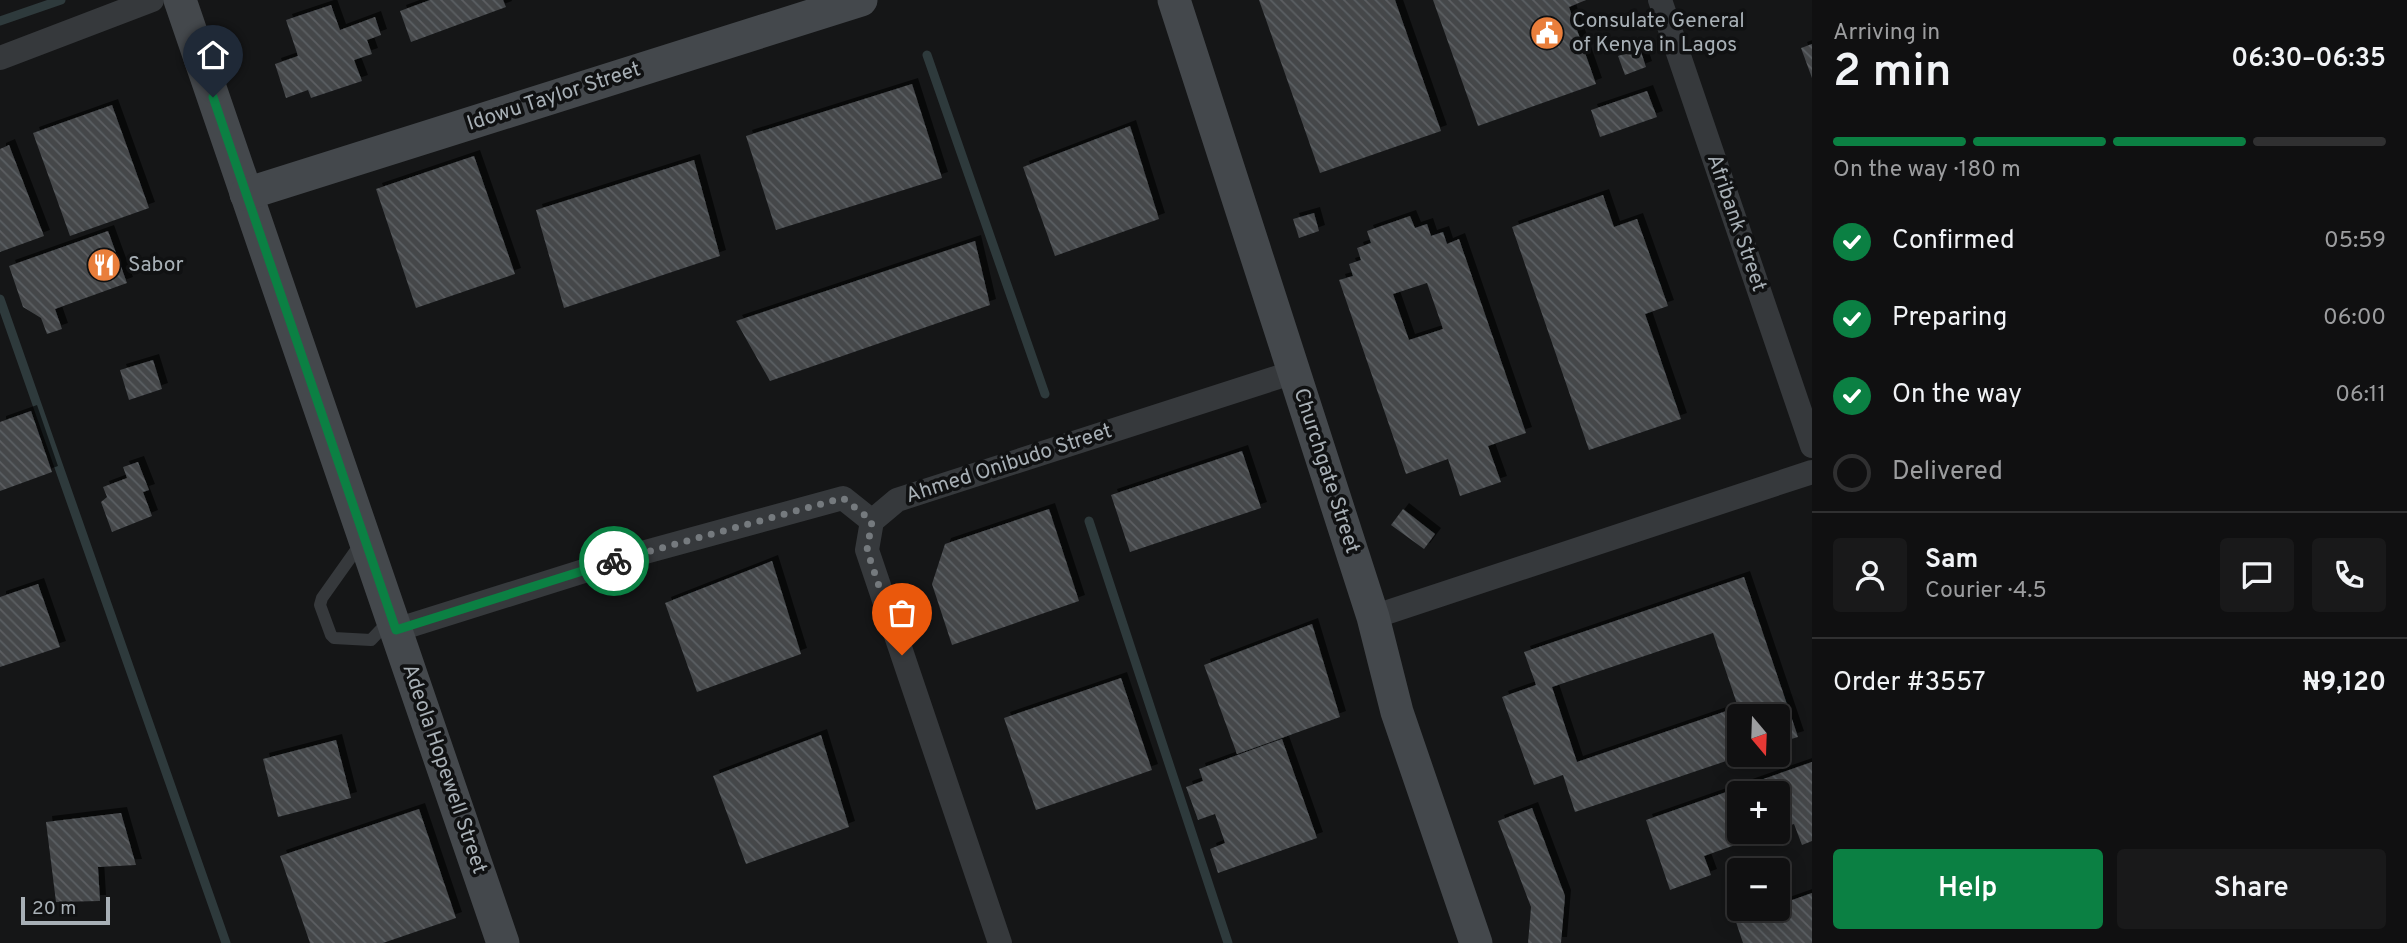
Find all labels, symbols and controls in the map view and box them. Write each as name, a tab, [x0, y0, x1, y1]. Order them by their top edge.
place label: Consulate General of Kenya in Lagos	[1572, 8, 1745, 59]
public building icon: Consulate General of Kenya in Lagos	[1528, 14, 1566, 52]
text: Arriving in	[1833, 19, 1940, 48]
pin	[183, 25, 243, 97]
icon: home	[194, 36, 232, 74]
text: 06:30–06:35	[2231, 43, 2386, 76]
text: 2 min	[1833, 44, 1952, 103]
street label: Idowu Taylor Street	[464, 56, 644, 138]
street label: Afribank Street	[1700, 151, 1772, 295]
text: On the way · 180 m	[1833, 156, 2021, 185]
icon: check	[1833, 223, 1871, 261]
text: Confirmed	[1892, 225, 2015, 258]
text: 05:59	[2324, 227, 2386, 256]
restaurant icon: Sabor	[85, 246, 123, 284]
place label: Sabor	[128, 252, 184, 279]
icon: check	[1833, 300, 1871, 338]
text: Preparing	[1892, 302, 2007, 335]
text: 06:00	[2323, 304, 2386, 333]
icon: check	[1833, 377, 1871, 415]
text: On the way	[1892, 379, 2022, 412]
text: 06:11	[2335, 381, 2386, 410]
street label: Churchgate Street	[1287, 385, 1365, 557]
street label: Ahmed Onibudo Street	[902, 418, 1116, 510]
text: Delivered	[1892, 456, 2003, 489]
courier	[579, 526, 649, 596]
button: person	[1833, 538, 1907, 612]
button: chat	[2220, 538, 2294, 612]
button: phone	[2312, 538, 2386, 612]
icon: bike	[595, 542, 633, 580]
text: Sam	[1925, 544, 1978, 577]
text: Courier · 4.5	[1925, 577, 2047, 606]
pin	[872, 583, 932, 655]
icon: bag	[883, 594, 921, 632]
street label: Adeola Hopewell Street	[395, 660, 493, 878]
text: Order #3557	[1833, 667, 1986, 700]
text: ₦9,120	[2303, 667, 2386, 700]
north arrow	[1727, 704, 1790, 766]
map controls	[1727, 704, 1790, 921]
button: +	[1727, 781, 1790, 844]
button: Help	[1833, 849, 2103, 929]
button: Share	[2117, 849, 2386, 929]
button: −	[1727, 858, 1790, 921]
scale bar	[21, 894, 110, 926]
text: 20 m	[32, 897, 76, 921]

